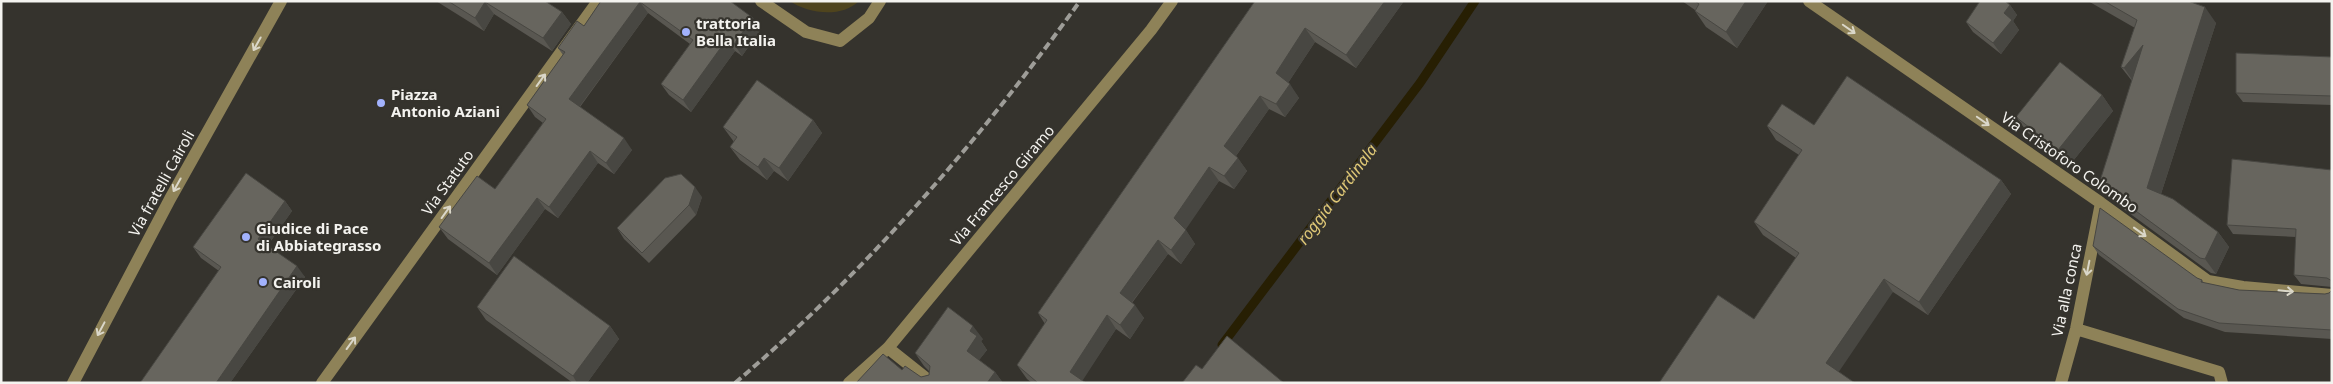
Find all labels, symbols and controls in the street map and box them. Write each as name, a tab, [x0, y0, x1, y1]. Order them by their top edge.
place label: trattoria Bella Italia	[696, 13, 776, 50]
one-way arrow	[1842, 24, 1856, 34]
marker: trattoria Bella Italia	[680, 26, 692, 38]
one-way arrow	[252, 36, 262, 51]
one-way arrow	[536, 73, 546, 87]
place label: Piazza Antonio Aziani	[391, 84, 500, 121]
marker: Piazza Antonio Aziani	[375, 97, 387, 109]
street label: Via Cristoforo Colombo	[1997, 107, 2143, 217]
one-way arrow	[1976, 116, 1990, 126]
street label: Via Francesco Giramo	[946, 120, 1058, 250]
street label: Via fratelli Cairoli	[124, 126, 198, 240]
water label: roggia Cardinala	[1292, 139, 1382, 249]
street label: Via Statuto	[416, 145, 478, 219]
one-way arrow	[172, 178, 182, 192]
one-way arrow	[441, 205, 451, 219]
place label: Giudice di Pace di Abbiategrasso	[256, 218, 381, 255]
one-way arrow	[2133, 226, 2147, 237]
marker: Giudice di Pace di Abbiategrasso	[240, 231, 252, 243]
street label: Via alla conca	[2046, 242, 2086, 338]
one-way arrow	[2083, 259, 2092, 275]
place label: Cairoli	[273, 272, 321, 292]
marker: Cairoli	[257, 276, 269, 288]
one-way arrow	[2278, 286, 2294, 295]
one-way arrow	[96, 321, 105, 336]
one-way arrow	[346, 336, 356, 350]

